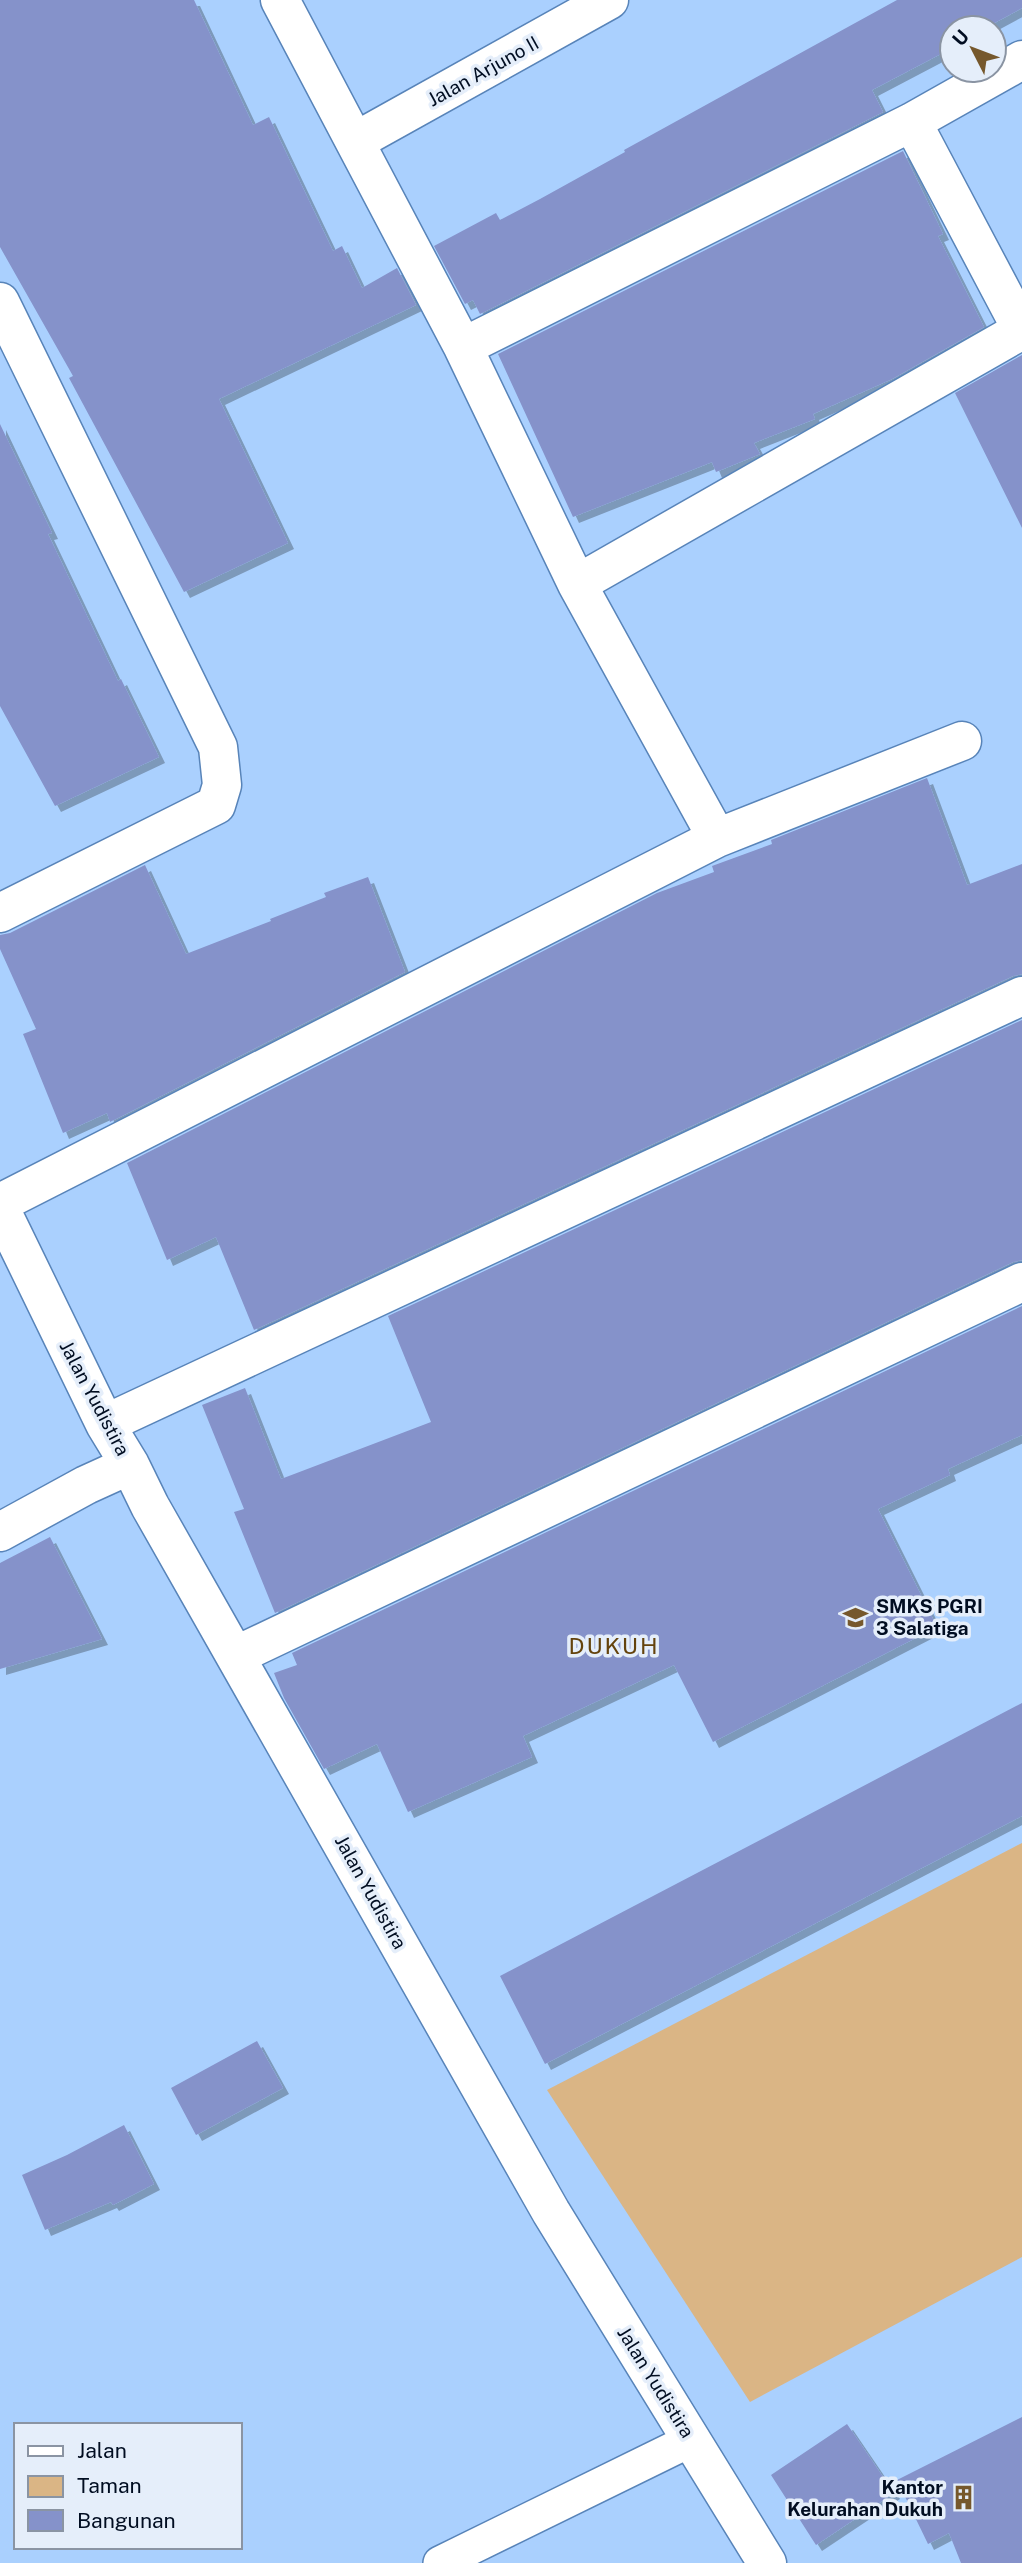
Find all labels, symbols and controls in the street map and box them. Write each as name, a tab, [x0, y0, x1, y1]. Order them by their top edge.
north arrow	[938, 14, 1008, 84]
text: U	[948, 25, 973, 50]
street label: Jalan Arjuno II	[424, 31, 542, 111]
street label: Jalan Yudistira	[56, 1337, 134, 1459]
place label: SMKS PGRI 3 Salatiga	[876, 1595, 983, 1639]
school or university icon: SMKS PGRI 3 Salatiga	[842, 1603, 870, 1631]
district label: DUKUH	[568, 1632, 660, 1659]
street label: Jalan Yudistira	[331, 1831, 411, 1953]
street label: Jalan Yudistira	[613, 2322, 699, 2442]
legend	[14, 2423, 242, 2549]
text: Jalan	[77, 2438, 127, 2463]
text: Taman	[77, 2473, 142, 2498]
place label: Kantor Kelurahan Dukuh	[787, 2476, 943, 2520]
building icon: Kantor Kelurahan Dukuh	[949, 2484, 977, 2512]
text: Bangunan	[77, 2508, 176, 2533]

